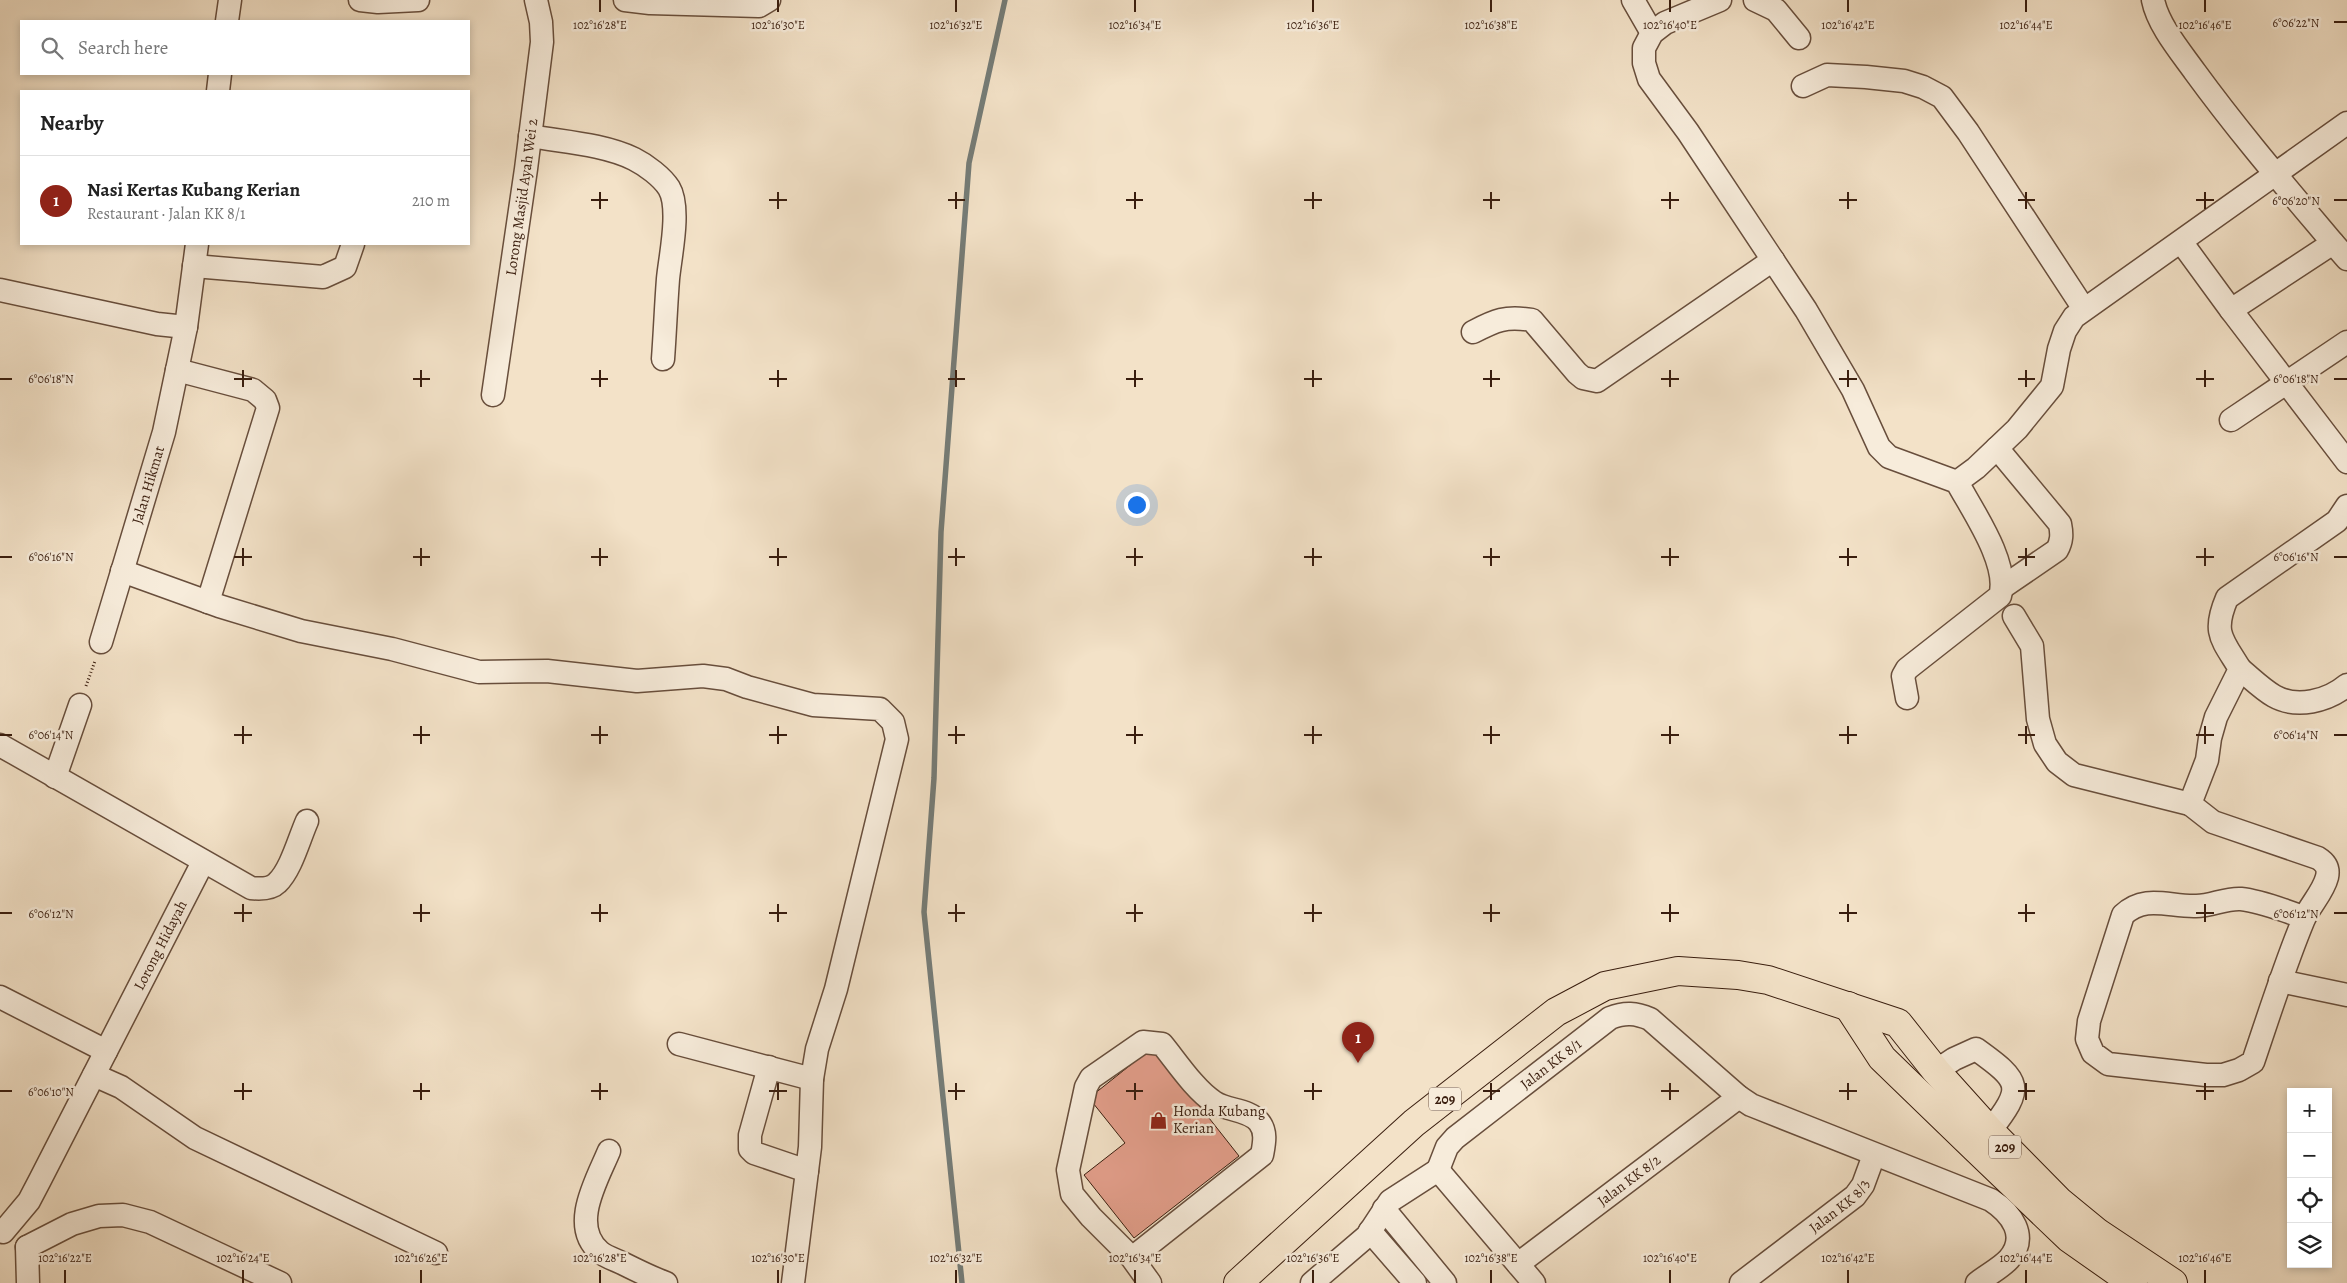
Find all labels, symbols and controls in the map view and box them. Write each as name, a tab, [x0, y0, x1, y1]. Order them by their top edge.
text: 6°06'22"N	[2273, 15, 2320, 31]
text: 102°16'28"E	[573, 17, 627, 33]
text: 102°16'30"E	[751, 17, 805, 33]
text: 102°16'32"E	[930, 17, 982, 33]
text: 102°16'34"E	[1109, 17, 1161, 33]
text: 102°16'36"E	[1287, 17, 1339, 33]
text: 102°16'38"E	[1464, 17, 1518, 33]
text: 102°16'40"E	[1643, 17, 1697, 33]
text: 102°16'42"E	[1821, 17, 1875, 33]
text: 102°16'44"E	[1999, 17, 2053, 33]
text: 102°16'46"E	[2178, 17, 2232, 33]
search box	[20, 20, 470, 75]
icon: search	[38, 34, 66, 62]
text: Search here	[78, 35, 168, 61]
text: Nearby	[40, 109, 103, 137]
street label: Lorong Masjid Ayah Wei 2	[501, 117, 542, 277]
text: Nasi Kertas Kubang Kerian	[87, 177, 300, 203]
text: 1	[53, 190, 59, 212]
text: 210 m	[412, 190, 450, 212]
text: 6°06'20"N	[2272, 193, 2320, 209]
text: Restaurant · Jalan KK 8/1	[87, 203, 246, 225]
text: 6°06'18"N	[28, 371, 74, 387]
text: 6°06'18"N	[2273, 371, 2319, 387]
street label: Jalan Hikmat	[127, 443, 169, 526]
your location	[1124, 492, 1150, 518]
text: 6°06'16"N	[28, 549, 74, 565]
text: 6°06'16"N	[2273, 549, 2319, 565]
text: 6°06'14"N	[29, 727, 74, 743]
text: 6°06'14"N	[2274, 727, 2319, 743]
street label: Lorong Hidayah	[129, 897, 192, 994]
text: 6°06'12"N	[28, 906, 74, 922]
text: 6°06'12"N	[2273, 906, 2319, 922]
pin: 1	[1342, 1022, 1374, 1063]
street label: Jalan KK 8/1	[1516, 1034, 1586, 1094]
text: 6°06'10"N	[28, 1084, 74, 1100]
road number: 209	[1429, 1088, 1461, 1110]
map controls	[2287, 1088, 2332, 1268]
button: +	[2287, 1088, 2332, 1133]
place label: Honda Kubang Kerian	[1173, 1101, 1266, 1138]
shop icon: Honda Kubang Kerian	[1149, 1110, 1169, 1130]
button: −	[2287, 1133, 2332, 1178]
road number: 209	[1989, 1136, 2021, 1158]
street label: Jalan KK 8/2	[1593, 1150, 1665, 1211]
street label: Jalan KK 8/3	[1805, 1177, 1874, 1237]
button: locate	[2287, 1178, 2332, 1223]
button: layers	[2287, 1223, 2332, 1268]
text: 102°16'22"E	[38, 1250, 92, 1266]
text: 102°16'24"E	[216, 1250, 270, 1266]
text: 102°16'26"E	[394, 1250, 448, 1266]
text: 102°16'28"E	[573, 1250, 627, 1266]
text: 102°16'30"E	[751, 1250, 805, 1266]
text: 102°16'32"E	[930, 1250, 982, 1266]
text: 102°16'34"E	[1109, 1250, 1161, 1266]
text: 102°16'36"E	[1287, 1250, 1339, 1266]
text: 102°16'38"E	[1464, 1250, 1518, 1266]
text: 102°16'40"E	[1643, 1250, 1697, 1266]
text: 102°16'42"E	[1821, 1250, 1875, 1266]
text: 102°16'44"E	[1999, 1250, 2053, 1266]
text: 102°16'46"E	[2178, 1250, 2232, 1266]

